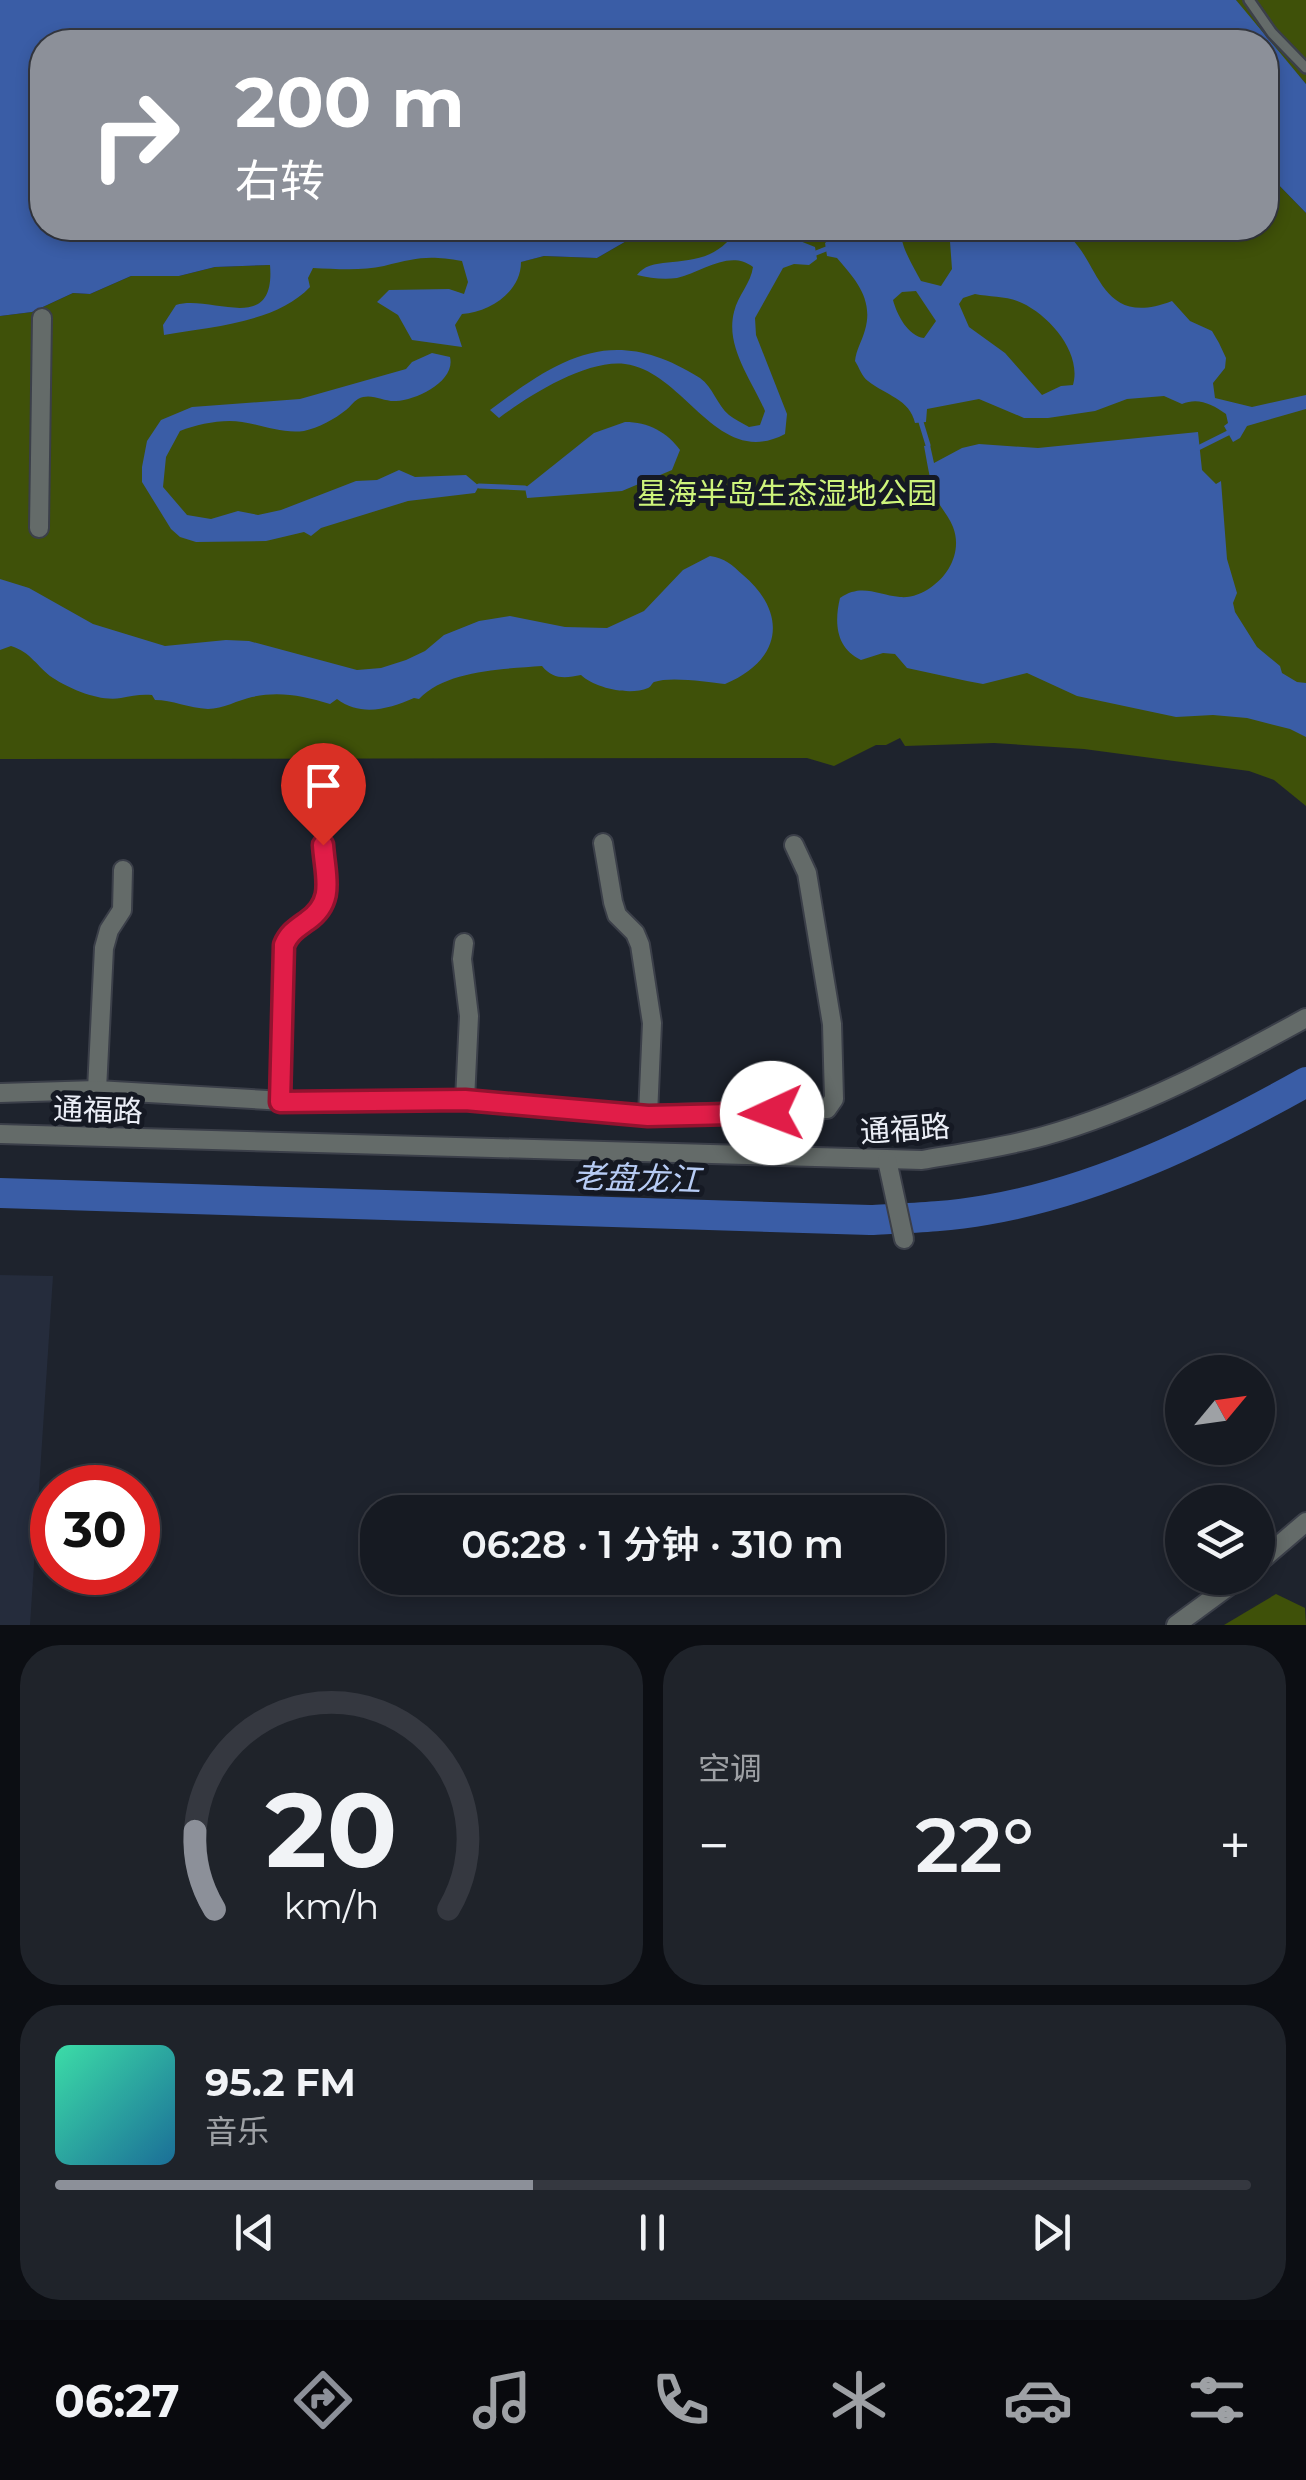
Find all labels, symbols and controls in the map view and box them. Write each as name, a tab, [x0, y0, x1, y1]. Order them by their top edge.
text: 200 m	[235, 59, 465, 145]
icon: right	[70, 70, 200, 200]
text: 右转	[235, 153, 325, 208]
park label: 星海半岛生态湿地公园	[637, 475, 937, 512]
pin	[281, 743, 366, 846]
icon: arrive	[296, 758, 351, 813]
position arrow	[720, 1061, 824, 1165]
street label: 通福路	[52, 1090, 144, 1130]
street label: 通福路	[859, 1107, 951, 1151]
water label: 老盘龙江	[572, 1156, 705, 1200]
north arrow	[1165, 1355, 1275, 1465]
map controls	[1165, 1355, 1275, 1595]
speed limit sign: 30	[30, 1465, 160, 1595]
button: layers	[1165, 1485, 1275, 1595]
text: 06:28 · 1 分钟 · 310 m	[461, 1521, 844, 1568]
text: 空调	[698, 1749, 762, 1788]
text: 20	[266, 1766, 397, 1893]
text: 22°	[915, 1799, 1034, 1891]
text: −	[698, 1812, 730, 1879]
text: +	[1219, 1812, 1251, 1879]
text: km/h	[284, 1884, 379, 1928]
text: 95.2 FM	[205, 2059, 356, 2106]
text: 音乐	[205, 2112, 269, 2151]
icon: previous	[227, 2205, 282, 2260]
icon: pause	[625, 2205, 680, 2260]
icon: next	[1024, 2205, 1079, 2260]
icon: directions	[288, 2365, 358, 2435]
icon: music	[467, 2365, 537, 2435]
icon: phone	[646, 2365, 716, 2435]
icon: climate	[824, 2365, 894, 2435]
icon: car	[1003, 2365, 1073, 2435]
icon: filters	[1182, 2365, 1252, 2435]
text: 06:27	[54, 2373, 180, 2428]

